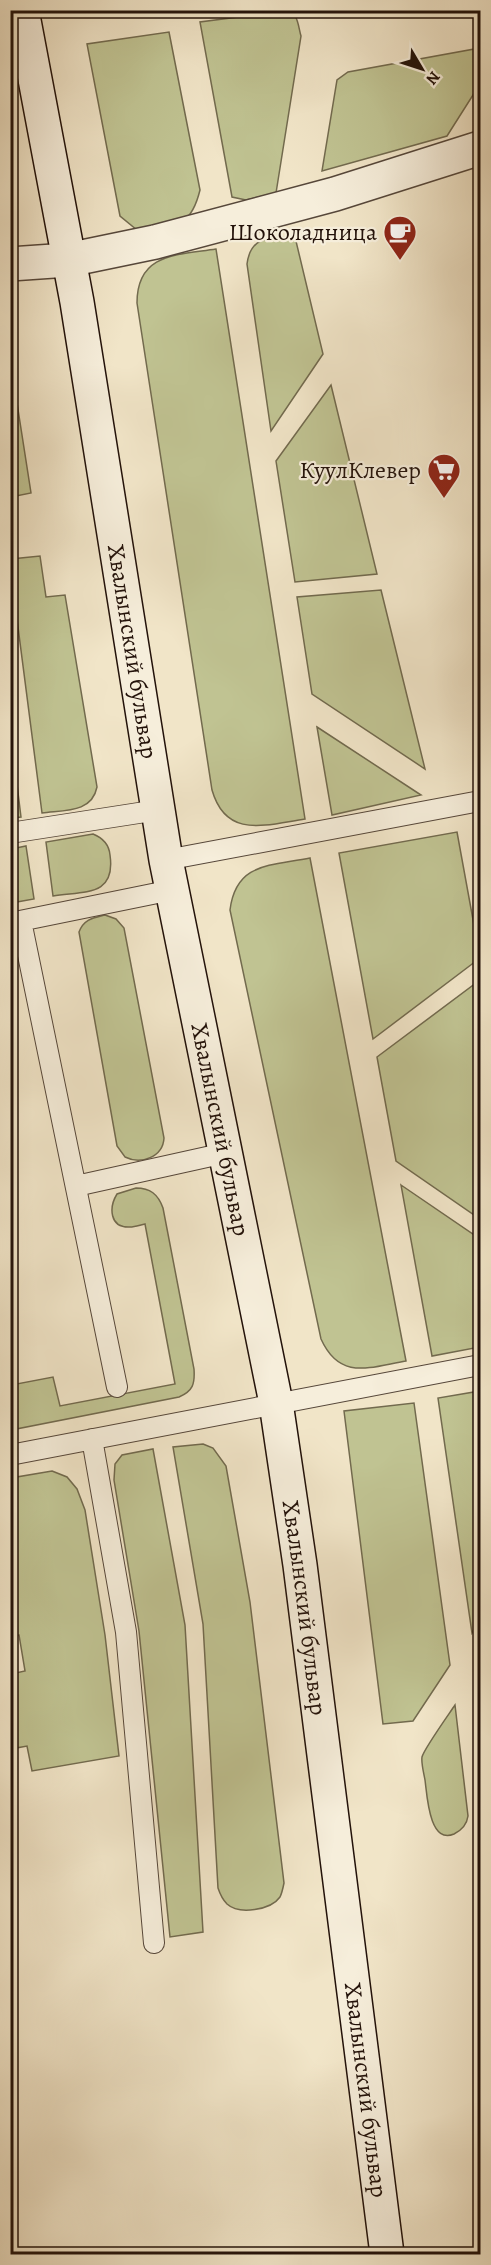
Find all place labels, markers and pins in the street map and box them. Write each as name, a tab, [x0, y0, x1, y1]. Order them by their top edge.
cafe icon: Шоколадница	[382, 214, 418, 261]
place label: Шоколадница	[228, 216, 377, 248]
supermarket icon: КуулКлевер	[426, 452, 462, 499]
place label: КуулКлевер	[300, 454, 421, 486]

